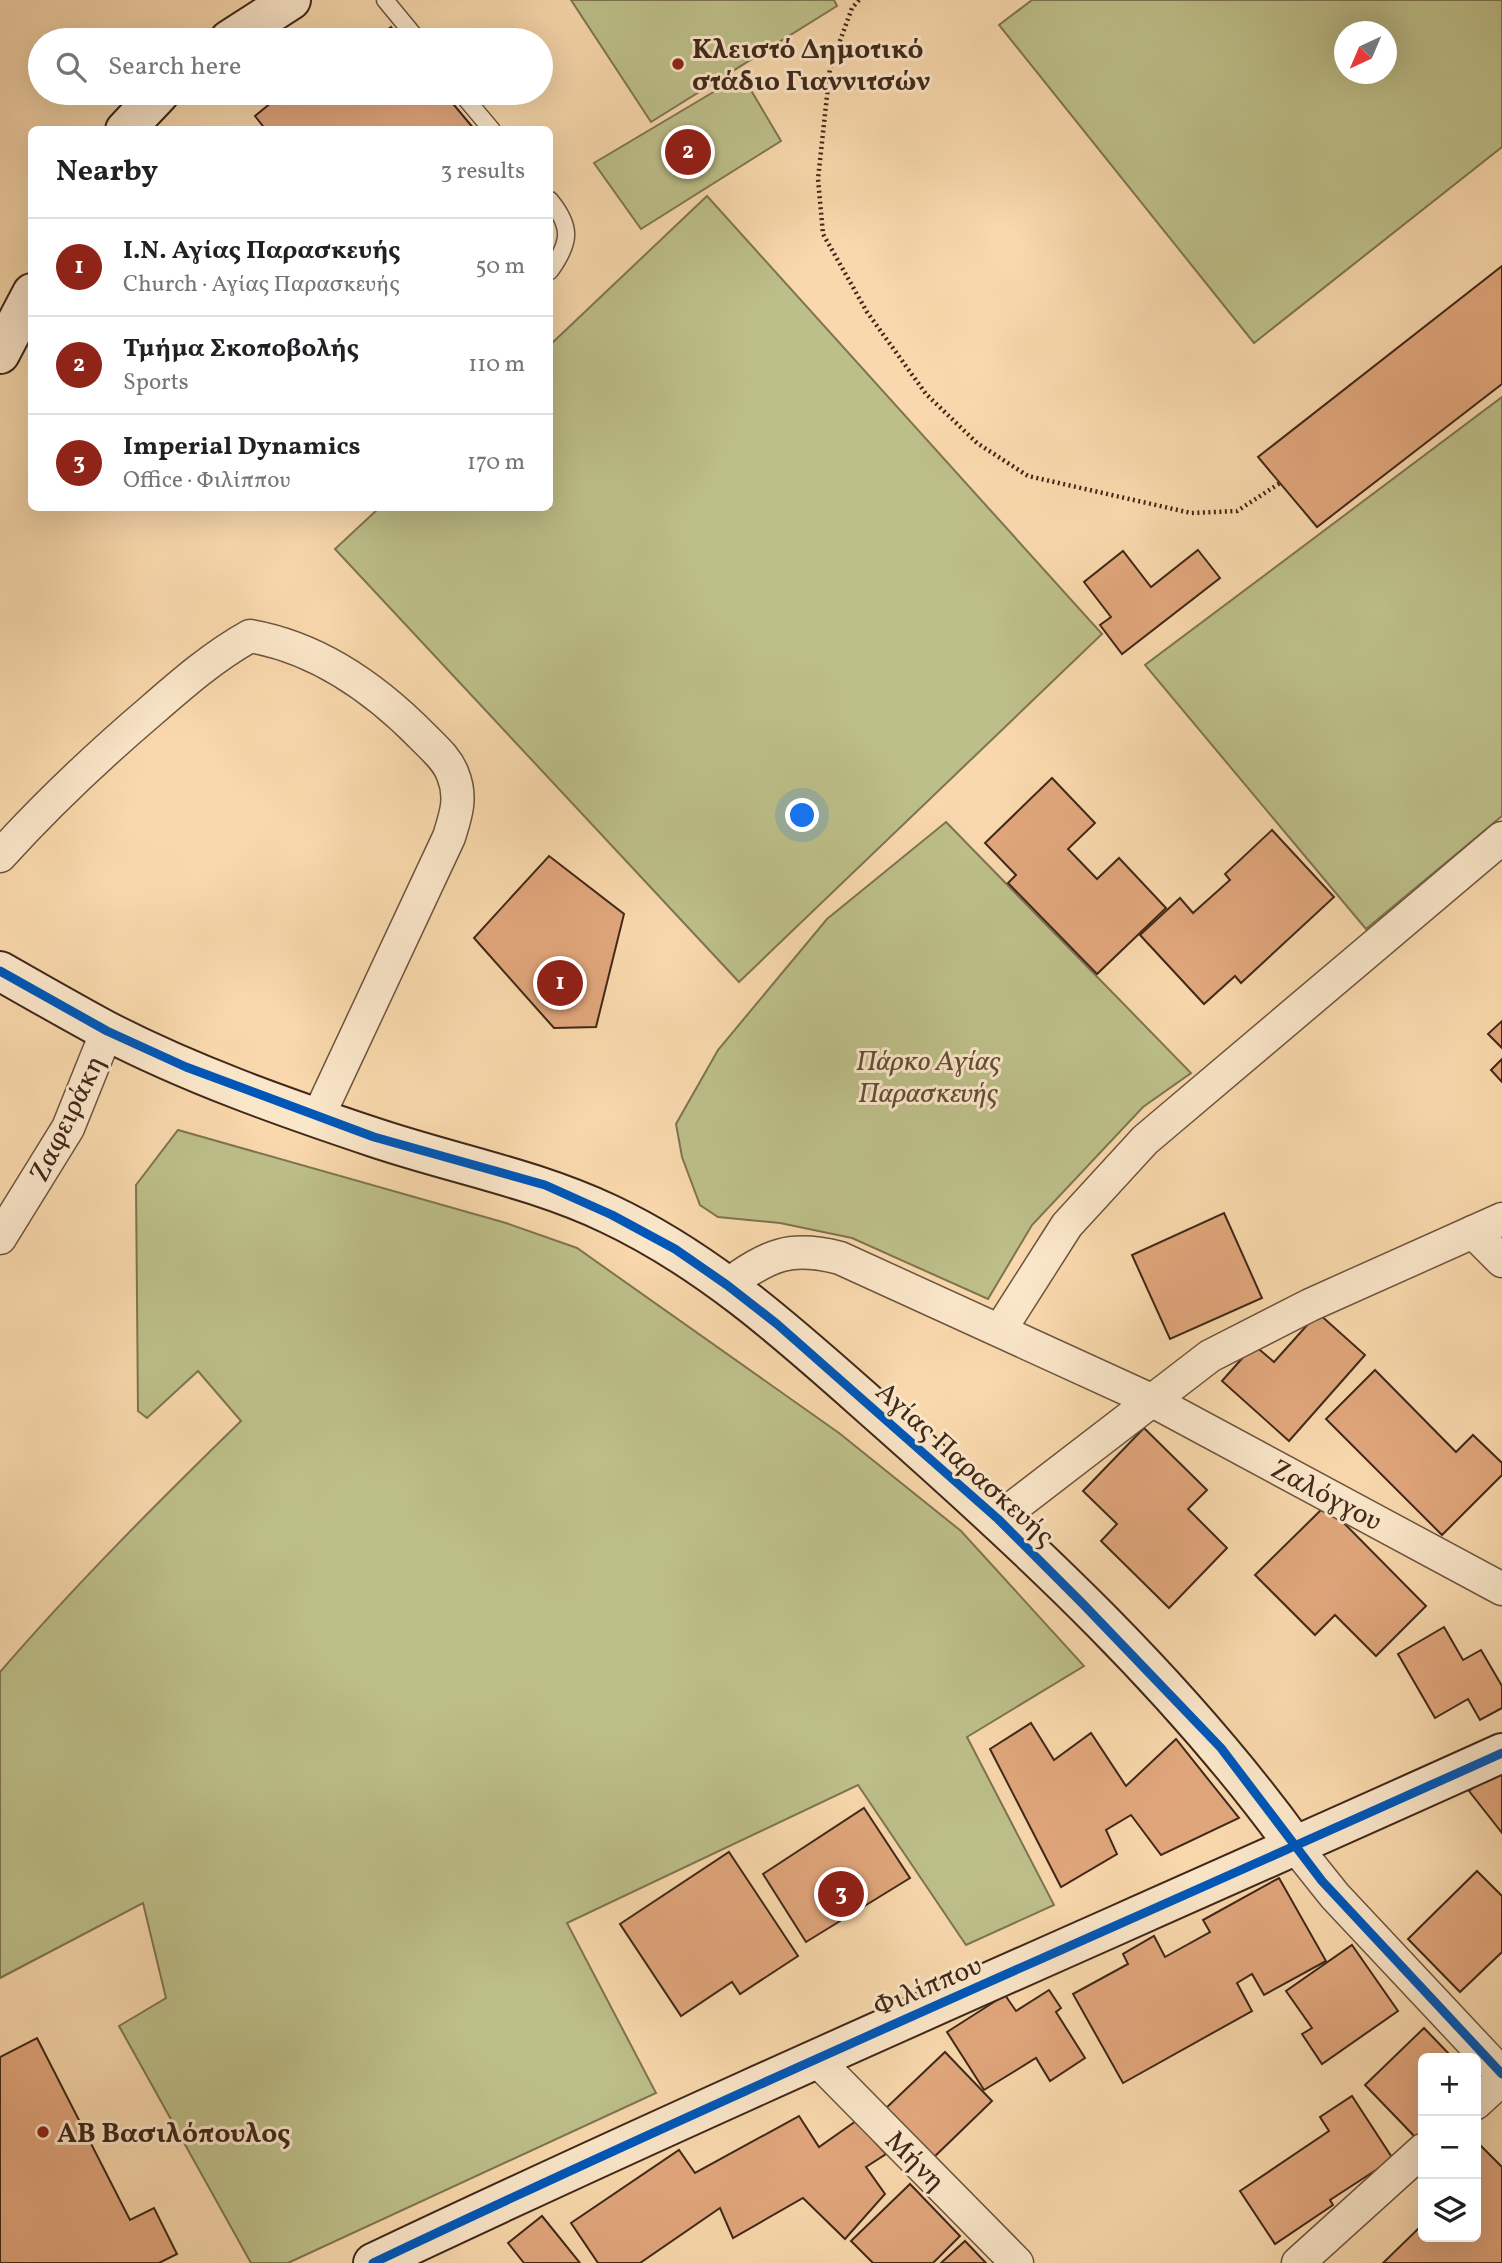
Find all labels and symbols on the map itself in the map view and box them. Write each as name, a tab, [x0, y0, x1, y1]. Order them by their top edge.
north arrow	[1334, 21, 1397, 84]
place label: Κλειστό Δημοτικό στάδιο Γιαννιτσών	[692, 31, 930, 102]
marker: Κλειστό Δημοτικό στάδιο Γιαννιτσών	[670, 56, 686, 72]
pin: 2	[665, 126, 711, 178]
your location	[785, 798, 819, 832]
pin: 1	[537, 957, 583, 1009]
park label: Πάρκο Αγίας Παρασκευής	[856, 1043, 1001, 1114]
street label: Ζαφειράκη	[21, 1049, 116, 1189]
street label: Αγίας Παρασκευής	[866, 1374, 1063, 1556]
street label: Ζαλόγγου	[1263, 1451, 1388, 1542]
pin: 3	[818, 1868, 864, 1920]
street label: Φιλίππου	[868, 1947, 988, 2028]
place label: ΑΒ Βασιλόπουλος	[57, 2115, 290, 2154]
street label: Μήνη	[875, 2123, 953, 2201]
marker: ΑΒ Βασιλόπουλος	[35, 2124, 51, 2140]

